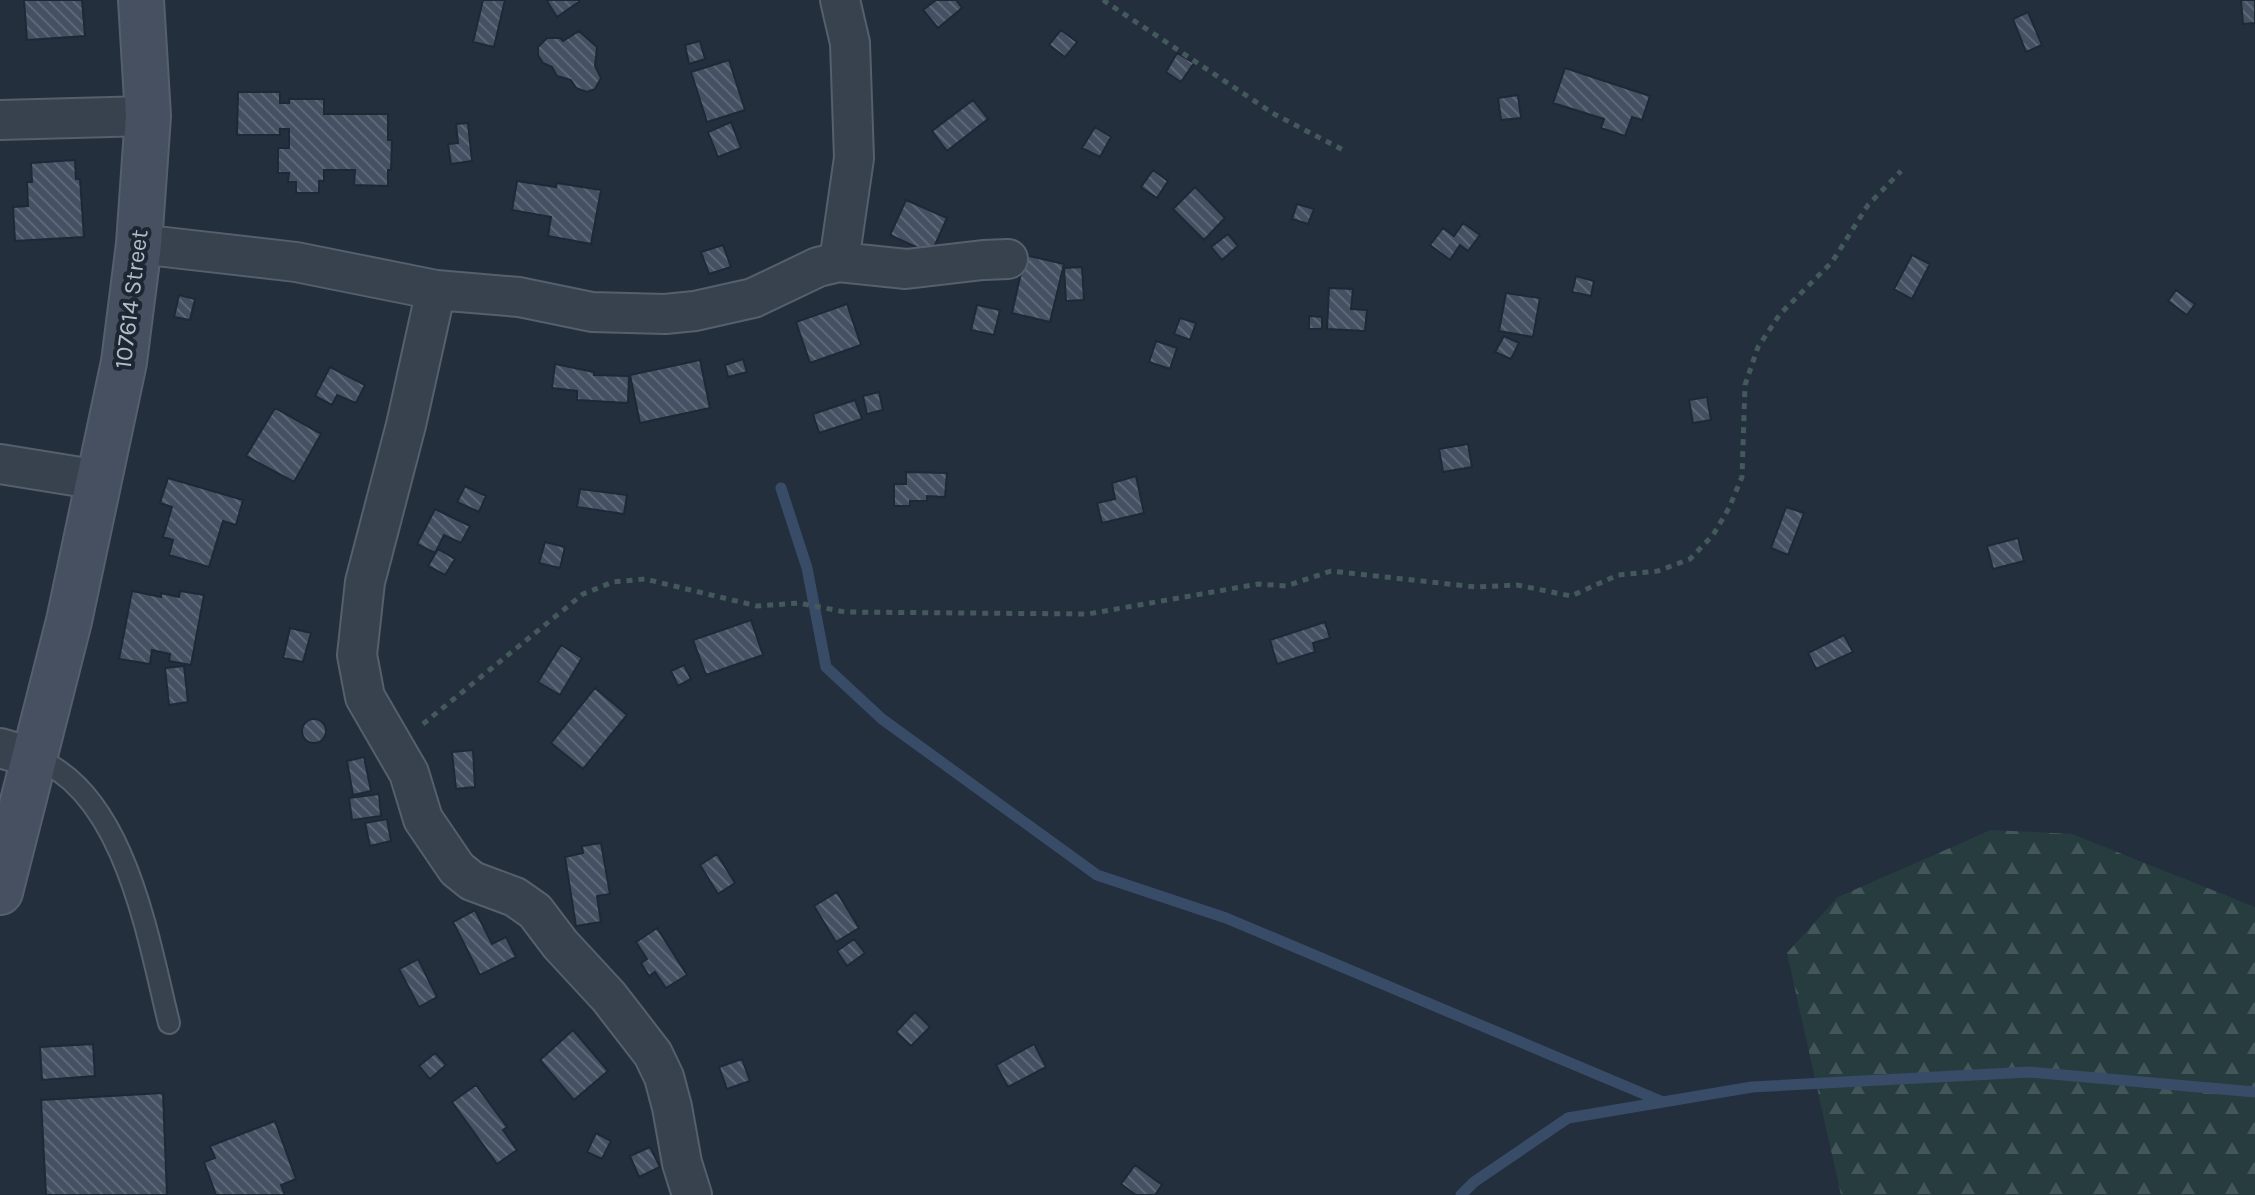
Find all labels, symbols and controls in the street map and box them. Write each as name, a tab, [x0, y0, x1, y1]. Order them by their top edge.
street label: 107614 Street	[109, 228, 153, 370]

